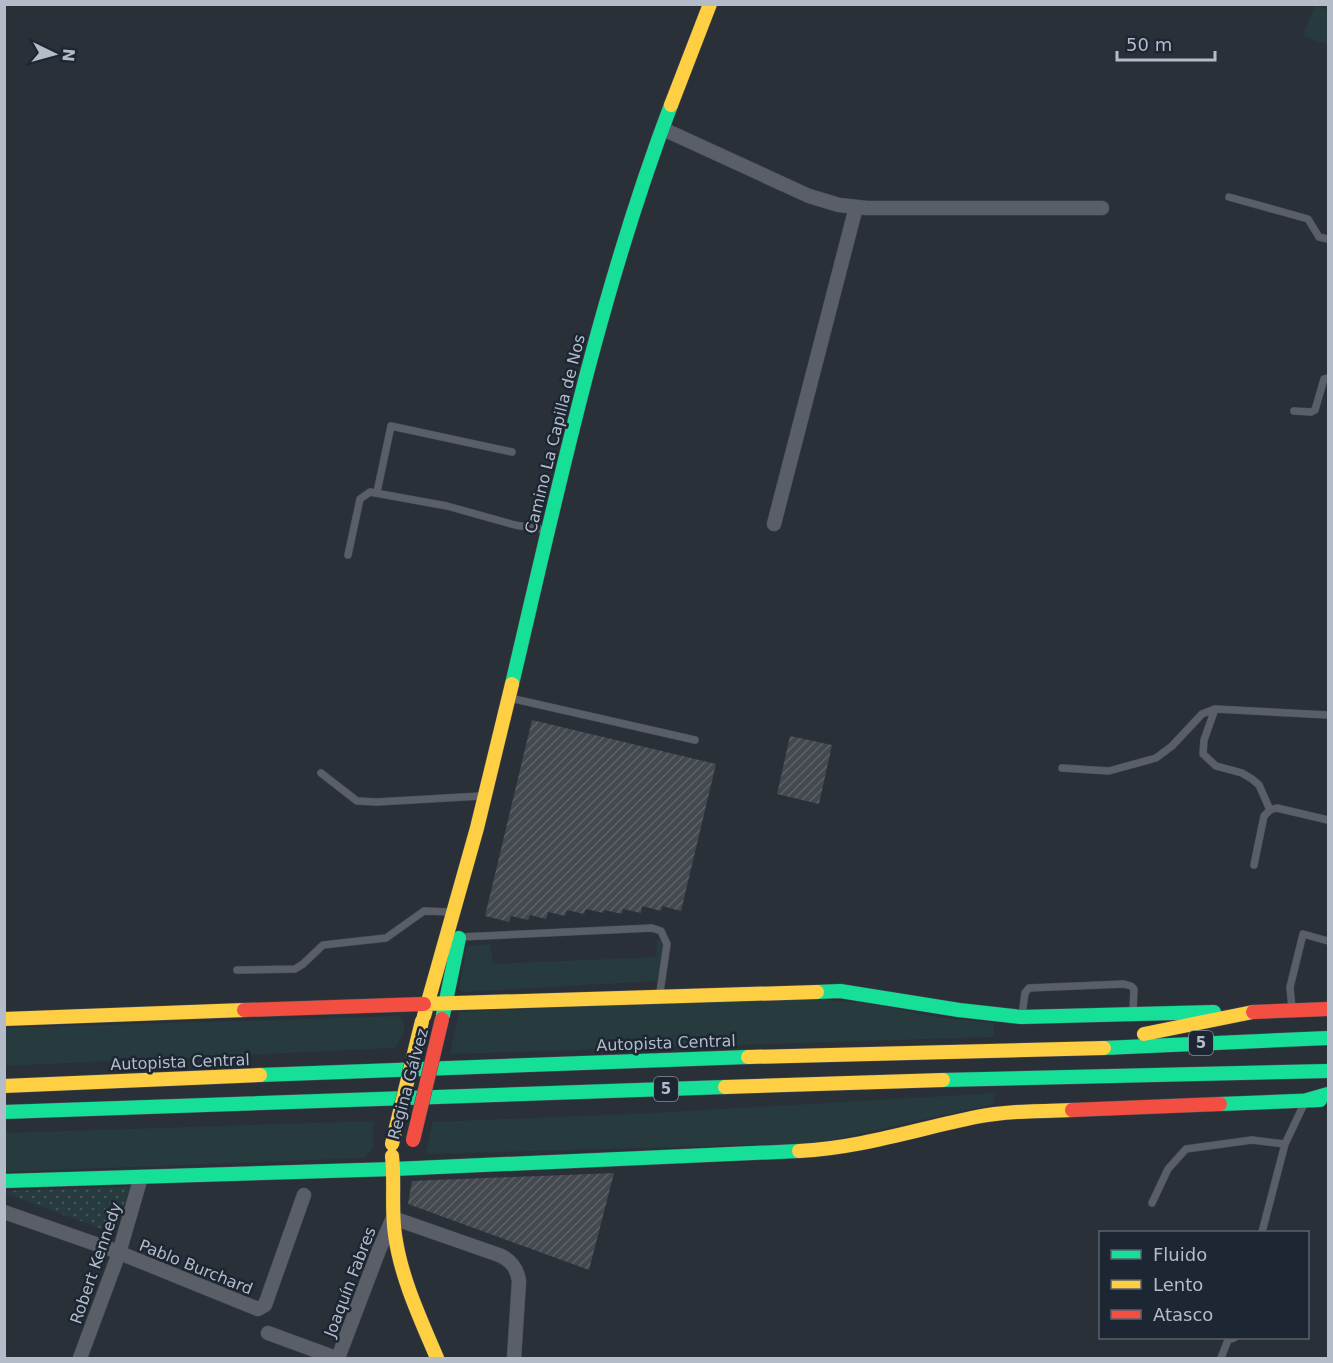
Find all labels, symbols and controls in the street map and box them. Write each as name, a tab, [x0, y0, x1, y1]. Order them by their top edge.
north arrow	[24, 24, 84, 84]
scale bar	[1117, 24, 1214, 62]
text: 50 m	[1126, 34, 1172, 55]
text: N	[58, 48, 78, 63]
street label: Camino La Capilla de Nos	[521, 333, 589, 535]
street label: Regina Gálvez	[384, 1026, 432, 1142]
street label: Autopista Central	[596, 1031, 736, 1055]
road number: 5	[1189, 1031, 1213, 1055]
street label: Autopista Central	[110, 1050, 250, 1074]
road number: 5	[654, 1077, 678, 1101]
street label: Robert Kennedy	[66, 1200, 126, 1326]
street label: Joaquín Fabres	[320, 1224, 380, 1341]
legend	[1099, 1231, 1309, 1339]
street label: Pablo Burchard	[136, 1236, 256, 1298]
text: Fluido	[1153, 1244, 1207, 1265]
text: Lento	[1153, 1274, 1203, 1295]
text: Atasco	[1153, 1304, 1213, 1325]

